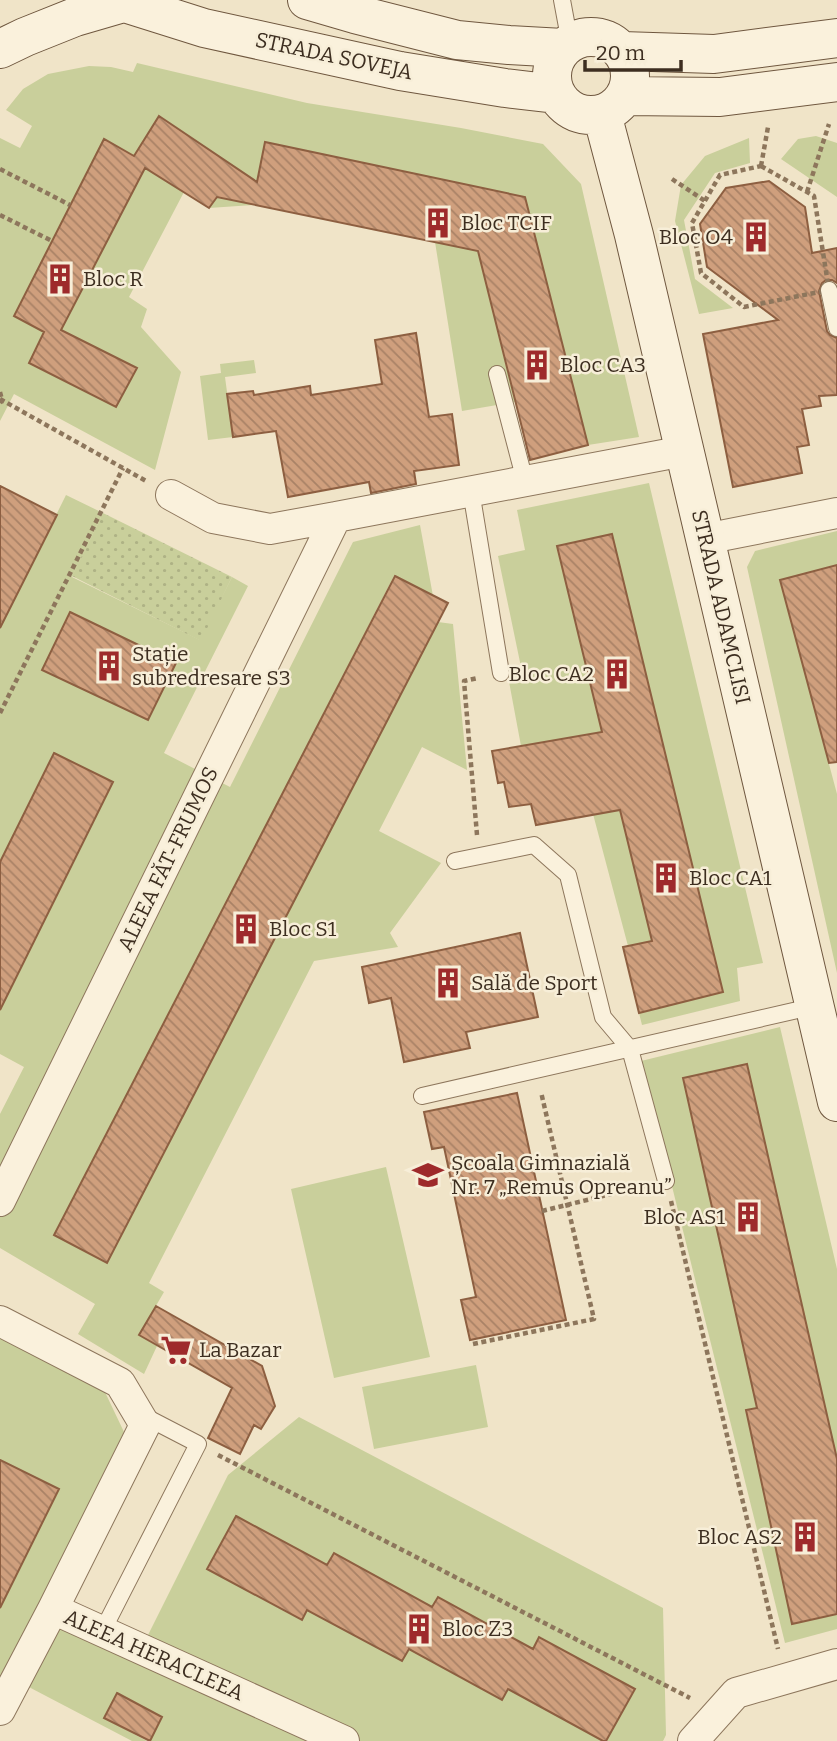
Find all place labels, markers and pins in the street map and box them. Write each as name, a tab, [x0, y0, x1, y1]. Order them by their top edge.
building icon: Bloc TCIF	[421, 206, 455, 240]
place label: Bloc TCIF	[461, 210, 552, 236]
building icon: Bloc O4	[739, 220, 773, 254]
place label: Bloc O4	[659, 224, 733, 250]
building icon: Bloc R	[43, 262, 77, 296]
place label: Bloc R	[83, 266, 143, 292]
building icon: Bloc CA3	[520, 348, 554, 382]
place label: Bloc CA3	[560, 352, 646, 378]
place label: Stație subredresare S3	[132, 641, 291, 691]
building icon: Stație subredresare S3	[92, 649, 126, 683]
building icon: Bloc CA2	[600, 657, 634, 691]
place label: Bloc CA2	[509, 661, 594, 687]
building icon: Bloc CA1	[649, 861, 683, 895]
place label: Bloc CA1	[689, 865, 772, 891]
building icon: Bloc S1	[229, 912, 263, 946]
place label: Bloc S1	[269, 916, 337, 942]
building icon: Sală de Sport	[431, 966, 465, 1000]
place label: Sală de Sport	[471, 970, 598, 996]
place label: Școala Gimnazială Nr. 7 „Remus Opreanu”	[451, 1150, 672, 1200]
school or university icon: Școala Gimnazială Nr. 7 „Remus Opreanu”	[411, 1158, 445, 1192]
building icon: Bloc AS1	[731, 1200, 765, 1234]
place label: Bloc AS1	[643, 1204, 725, 1230]
supermarket icon: La Bazar	[159, 1333, 193, 1367]
place label: La Bazar	[199, 1337, 281, 1363]
building icon: Bloc AS2	[788, 1520, 822, 1554]
place label: Bloc AS2	[697, 1524, 782, 1550]
building icon: Bloc Z3	[402, 1612, 436, 1646]
place label: Bloc Z3	[442, 1616, 513, 1642]

